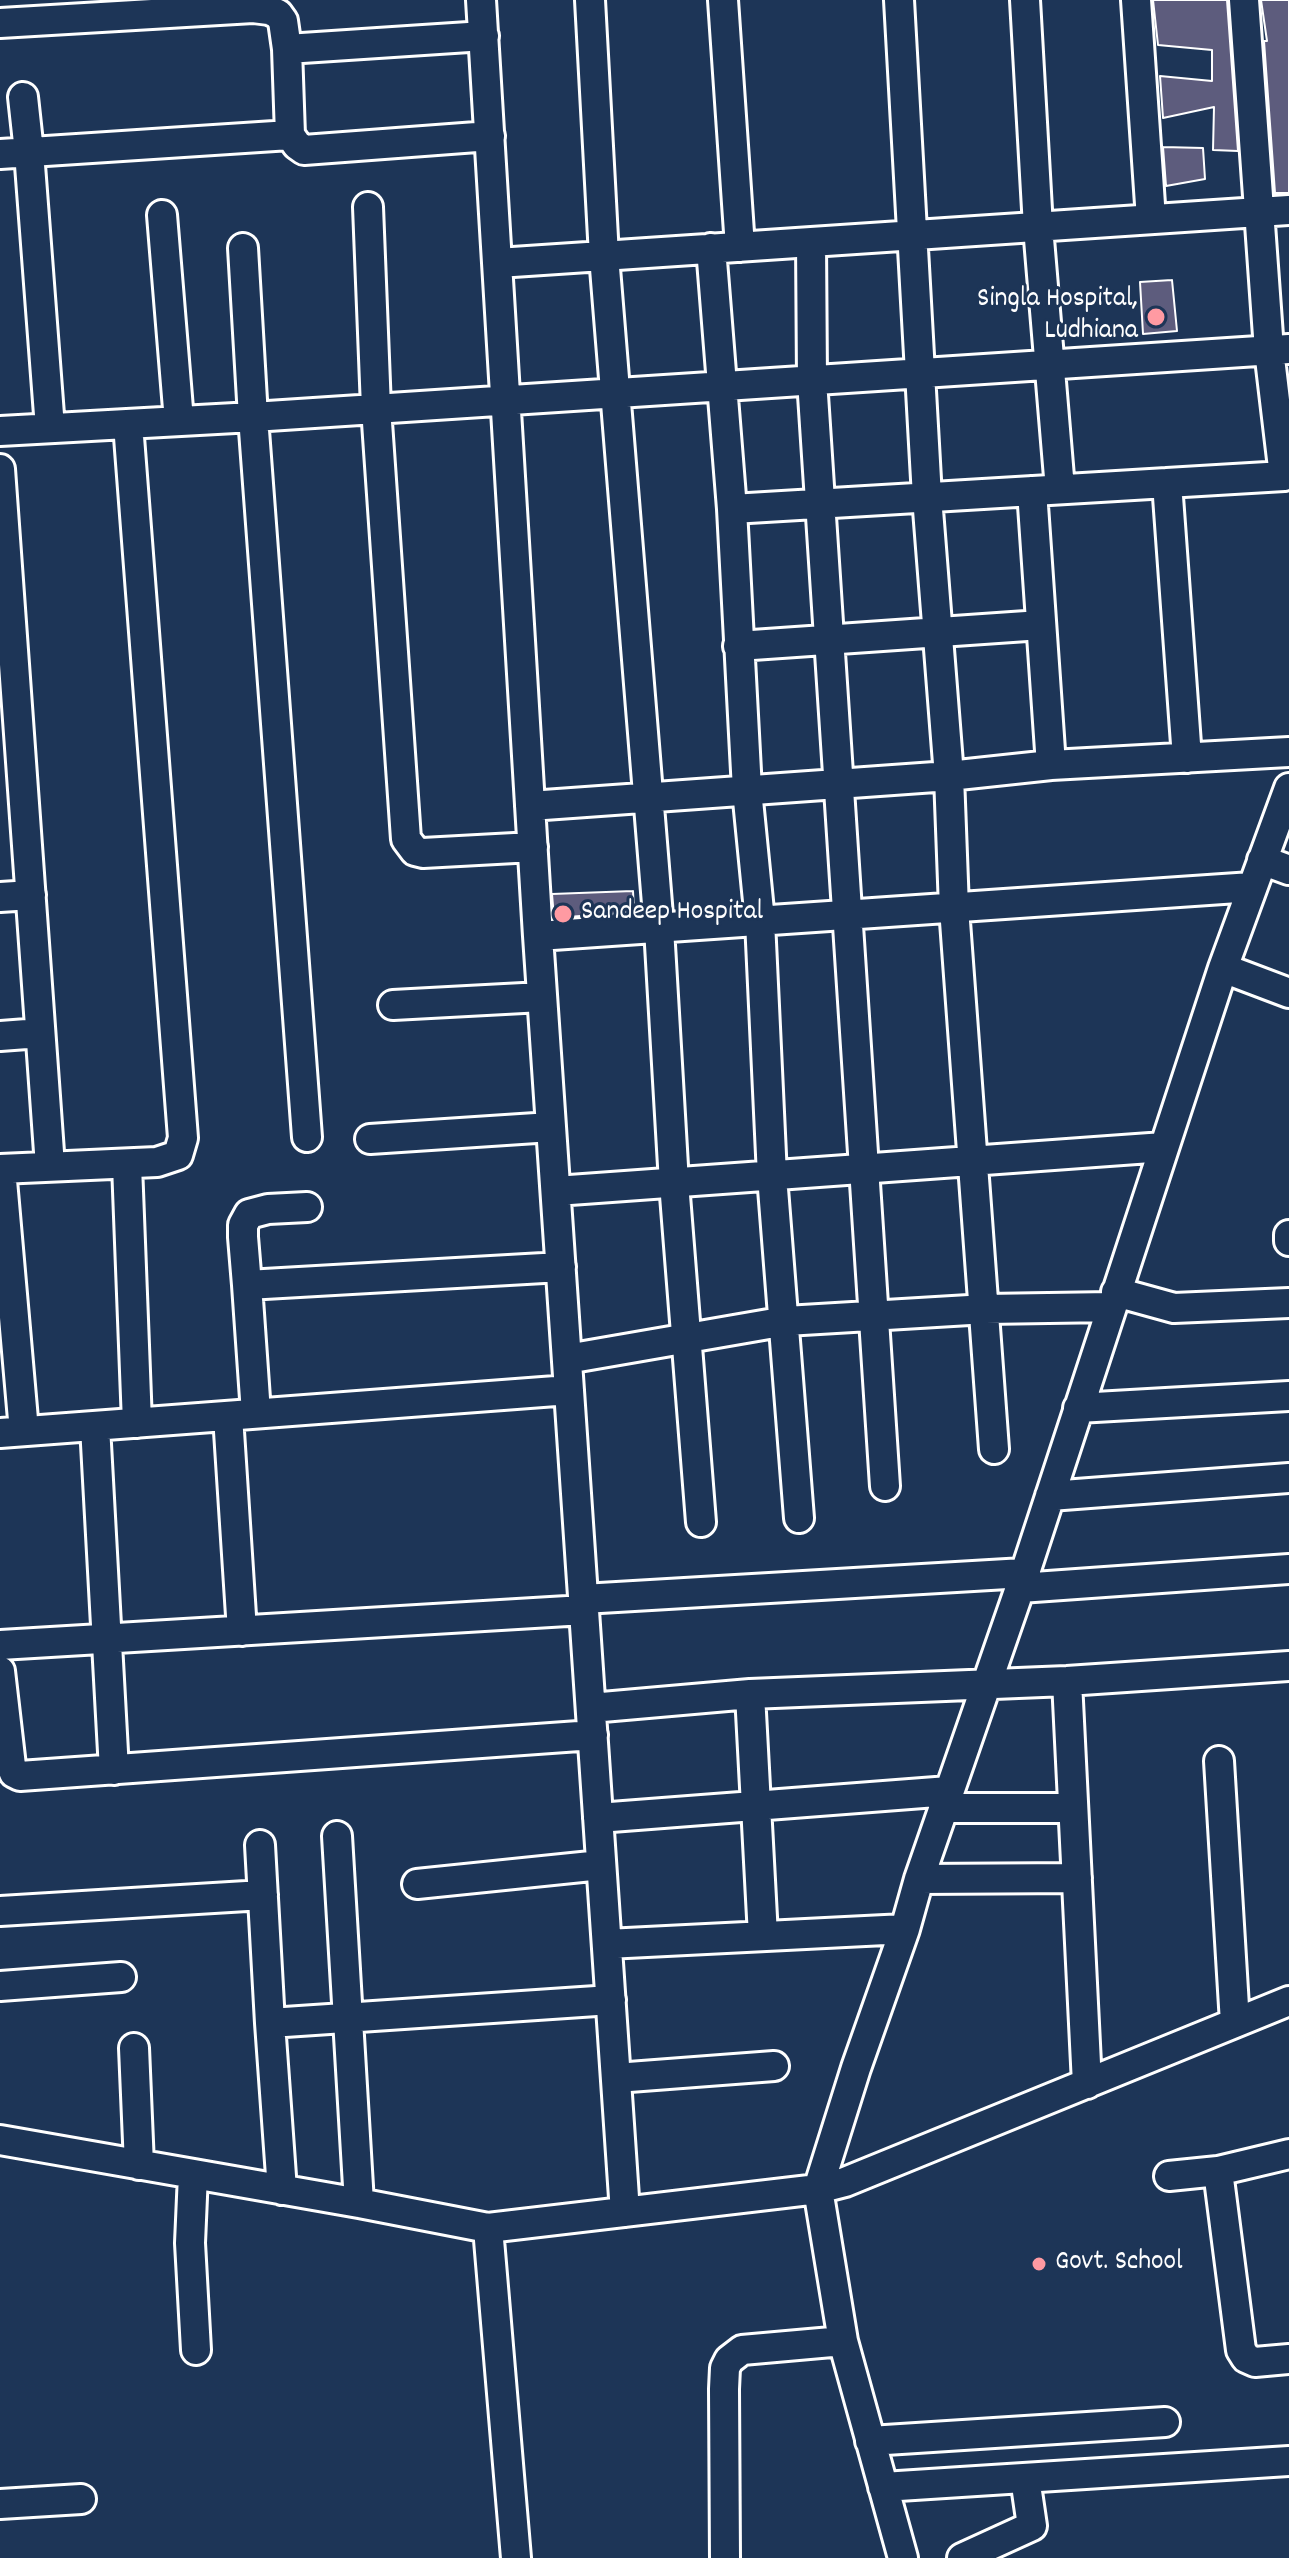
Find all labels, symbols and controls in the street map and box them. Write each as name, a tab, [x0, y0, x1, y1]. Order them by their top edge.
place label: Singla Hospital, Ludhiana	[977, 284, 1138, 350]
marker: Singla Hospital, Ludhiana	[1145, 306, 1167, 328]
place label: Sandeep Hospital	[581, 897, 763, 931]
marker: Sandeep Hospital	[552, 903, 574, 925]
place label: Govt. School	[1055, 2247, 1183, 2281]
marker: Govt. School	[1030, 2255, 1048, 2273]

